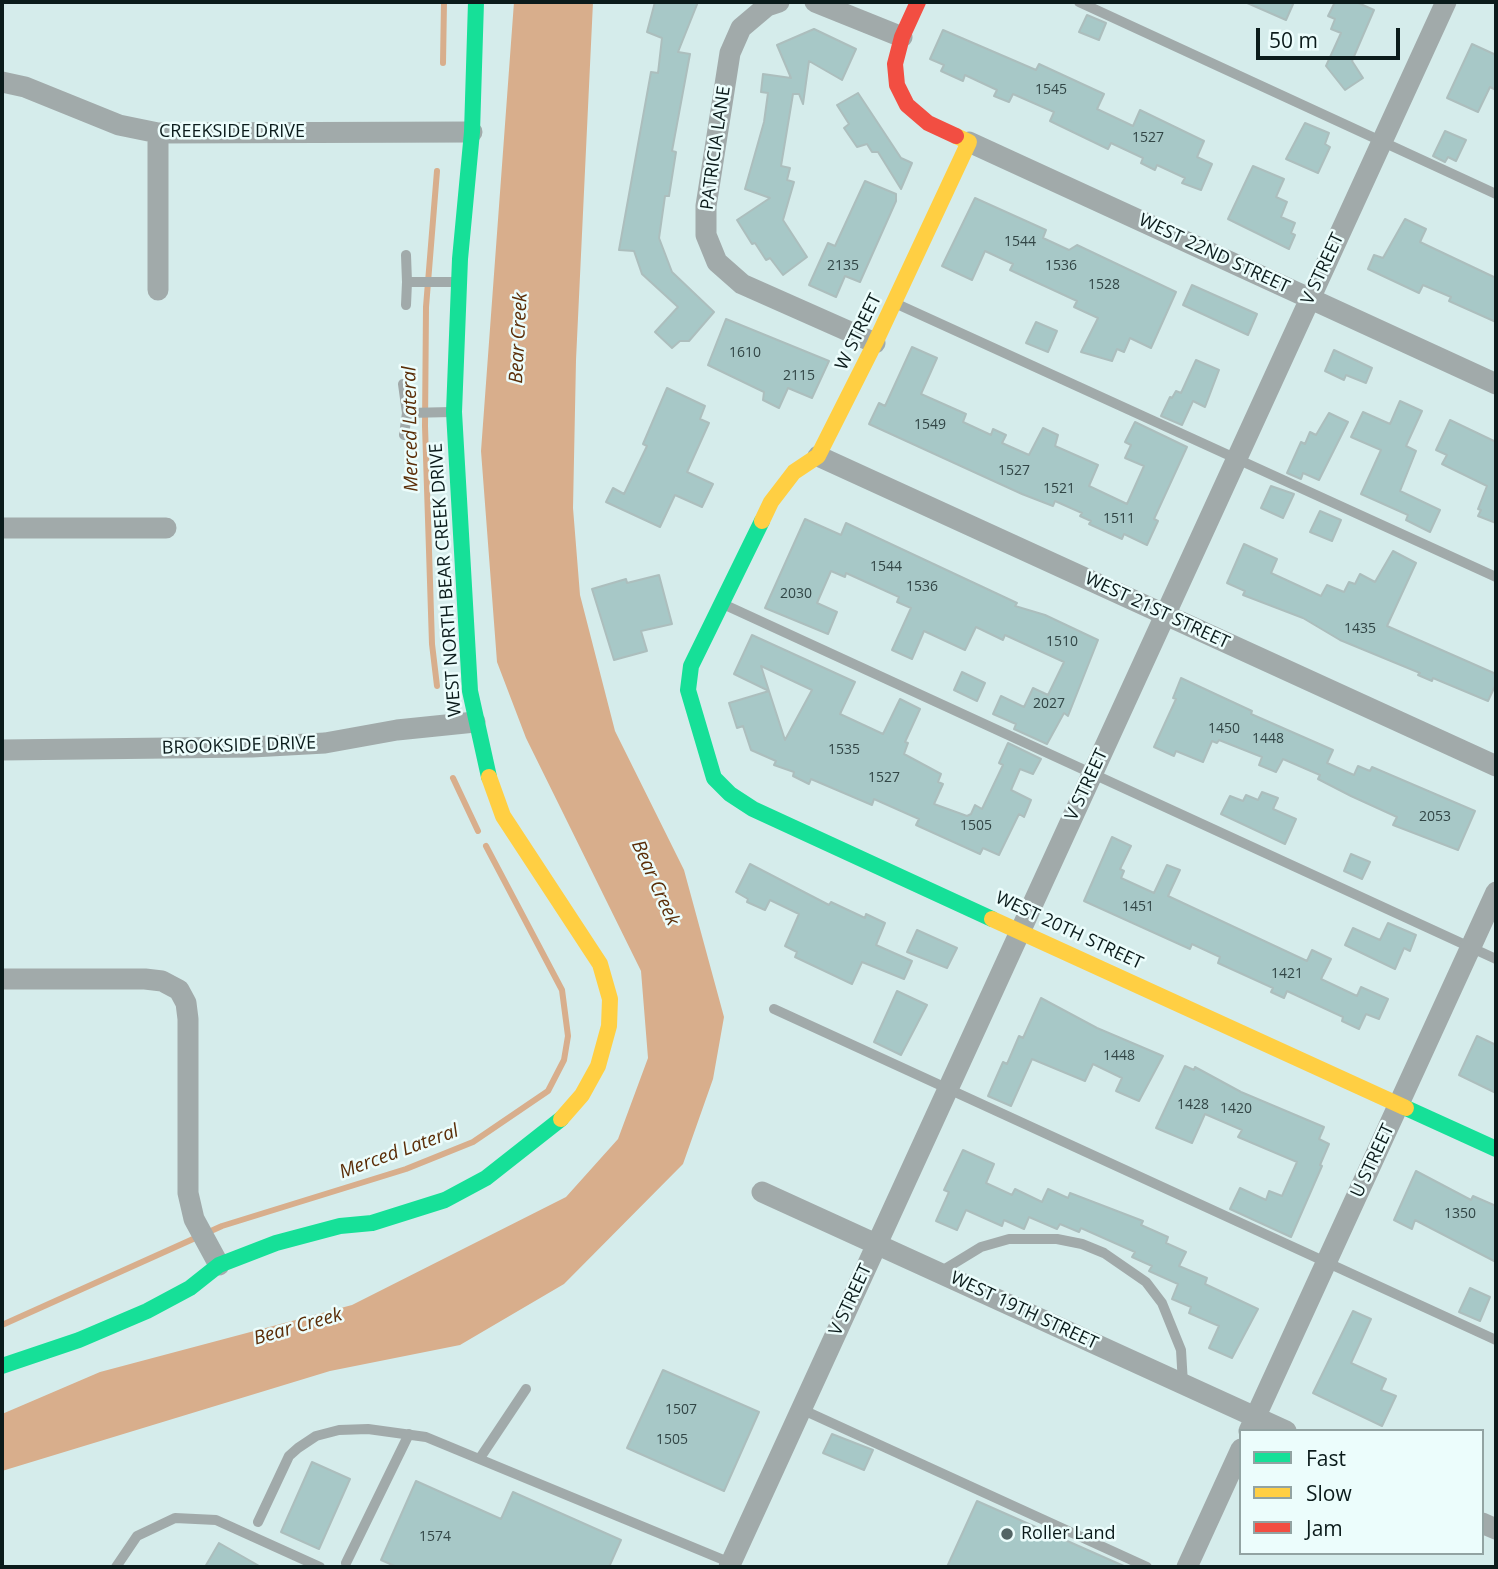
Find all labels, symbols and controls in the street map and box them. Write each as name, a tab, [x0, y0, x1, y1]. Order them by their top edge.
scale bar	[1260, 14, 1404, 58]
text: 50 m	[1269, 26, 1318, 54]
house number: 1545	[1035, 82, 1067, 98]
street label: PATRICIA LANE	[697, 85, 735, 211]
street label: CREEKSIDE DRIVE	[159, 121, 305, 143]
house number: 1527	[1132, 130, 1164, 146]
street label: WEST 22ND STREET	[1135, 210, 1293, 298]
street label: V STREET	[1297, 230, 1349, 308]
house number: 1544	[1004, 234, 1036, 250]
house number: 2135	[827, 258, 859, 274]
house number: 1536	[1045, 258, 1077, 274]
house number: 1528	[1088, 277, 1120, 293]
street label: W STREET	[831, 290, 887, 374]
water label: Bear Creek	[505, 292, 533, 384]
house number: 1610	[729, 345, 761, 361]
water label: Merced Lateral	[399, 366, 423, 492]
house number: 2115	[783, 368, 815, 384]
house number: 1549	[914, 417, 946, 433]
street label: WEST NORTH BEAR CREEK DRIVE	[426, 442, 466, 718]
house number: 1527	[998, 463, 1030, 479]
house number: 1521	[1043, 481, 1075, 497]
house number: 1511	[1103, 511, 1135, 527]
house number: 1544	[870, 559, 902, 575]
street label: WEST 21ST STREET	[1081, 568, 1233, 654]
house number: 1536	[906, 579, 938, 595]
house number: 2030	[780, 586, 812, 602]
house number: 1435	[1344, 621, 1376, 637]
house number: 1510	[1046, 634, 1078, 650]
house number: 2027	[1033, 696, 1065, 712]
house number: 1450	[1208, 721, 1240, 737]
house number: 1448	[1252, 731, 1284, 747]
street label: BROOKSIDE DRIVE	[162, 733, 316, 759]
house number: 1535	[828, 742, 860, 758]
street label: V STREET	[1061, 746, 1113, 824]
house number: 1527	[868, 770, 900, 786]
house number: 2053	[1419, 809, 1451, 825]
house number: 1505	[960, 818, 992, 834]
water label: Bear Creek	[626, 837, 684, 929]
street label: WEST 20TH STREET	[992, 887, 1146, 975]
house number: 1451	[1122, 899, 1154, 915]
house number: 1421	[1271, 966, 1303, 982]
house number: 1448	[1103, 1048, 1135, 1064]
house number: 1428	[1177, 1097, 1209, 1113]
house number: 1420	[1220, 1101, 1252, 1117]
water label: Merced Lateral	[336, 1120, 462, 1184]
street label: U STREET	[1347, 1121, 1399, 1201]
house number: 1350	[1444, 1206, 1476, 1222]
street label: V STREET	[825, 1261, 877, 1339]
street label: WEST 19TH STREET	[947, 1267, 1101, 1355]
water label: Bear Creek	[251, 1304, 345, 1350]
house number: 1507	[665, 1402, 697, 1418]
legend	[1239, 1429, 1484, 1555]
house number: 1505	[656, 1432, 688, 1448]
text: Fast	[1306, 1444, 1346, 1472]
text: Slow	[1306, 1479, 1352, 1507]
text: Jam	[1306, 1514, 1343, 1542]
place label: Roller Land	[1021, 1523, 1116, 1545]
marker: Roller Land	[999, 1526, 1015, 1542]
house number: 1574	[419, 1529, 451, 1545]

